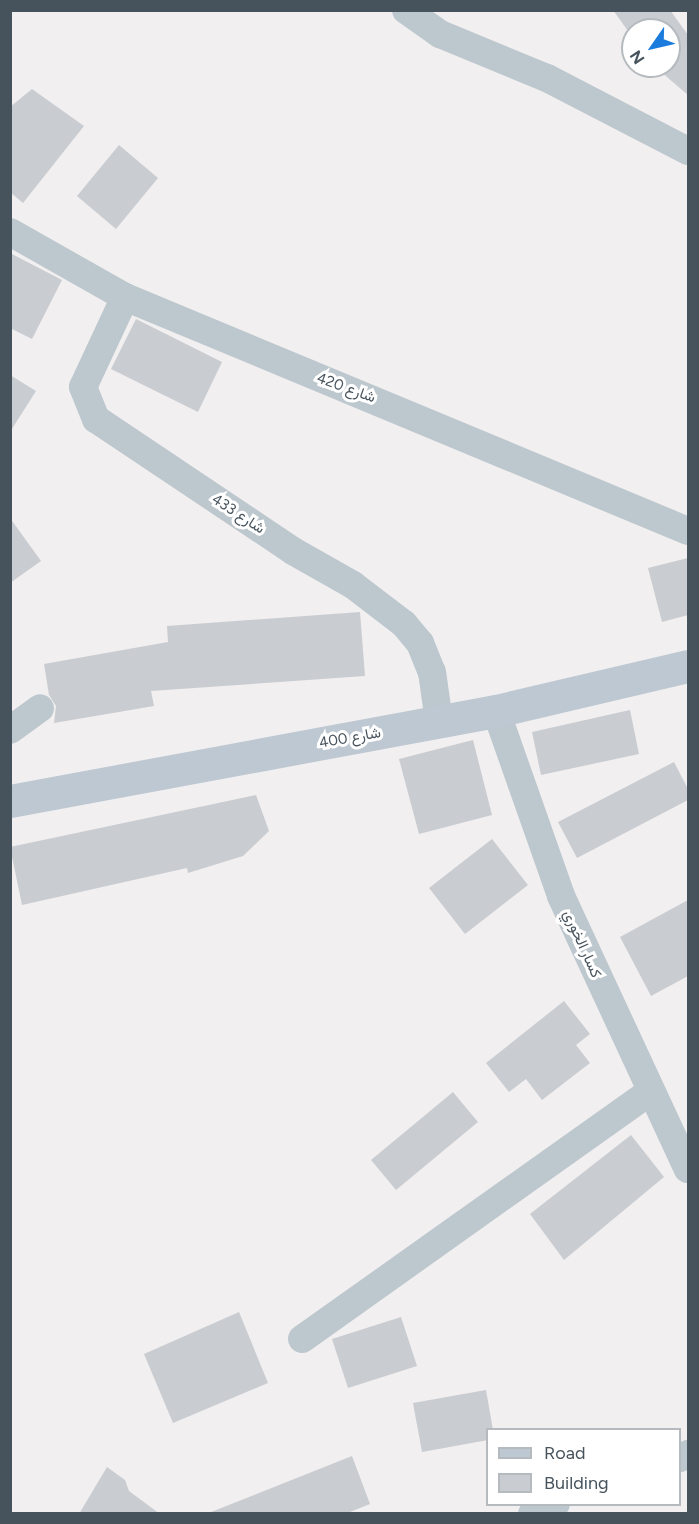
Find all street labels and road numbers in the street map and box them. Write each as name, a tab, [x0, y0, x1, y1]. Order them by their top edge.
street label: شارع 420	[314, 369, 378, 407]
street label: شارع 433	[208, 490, 268, 538]
street label: شارع 400	[318, 724, 382, 752]
street label: كسار الخوري	[559, 907, 605, 981]

